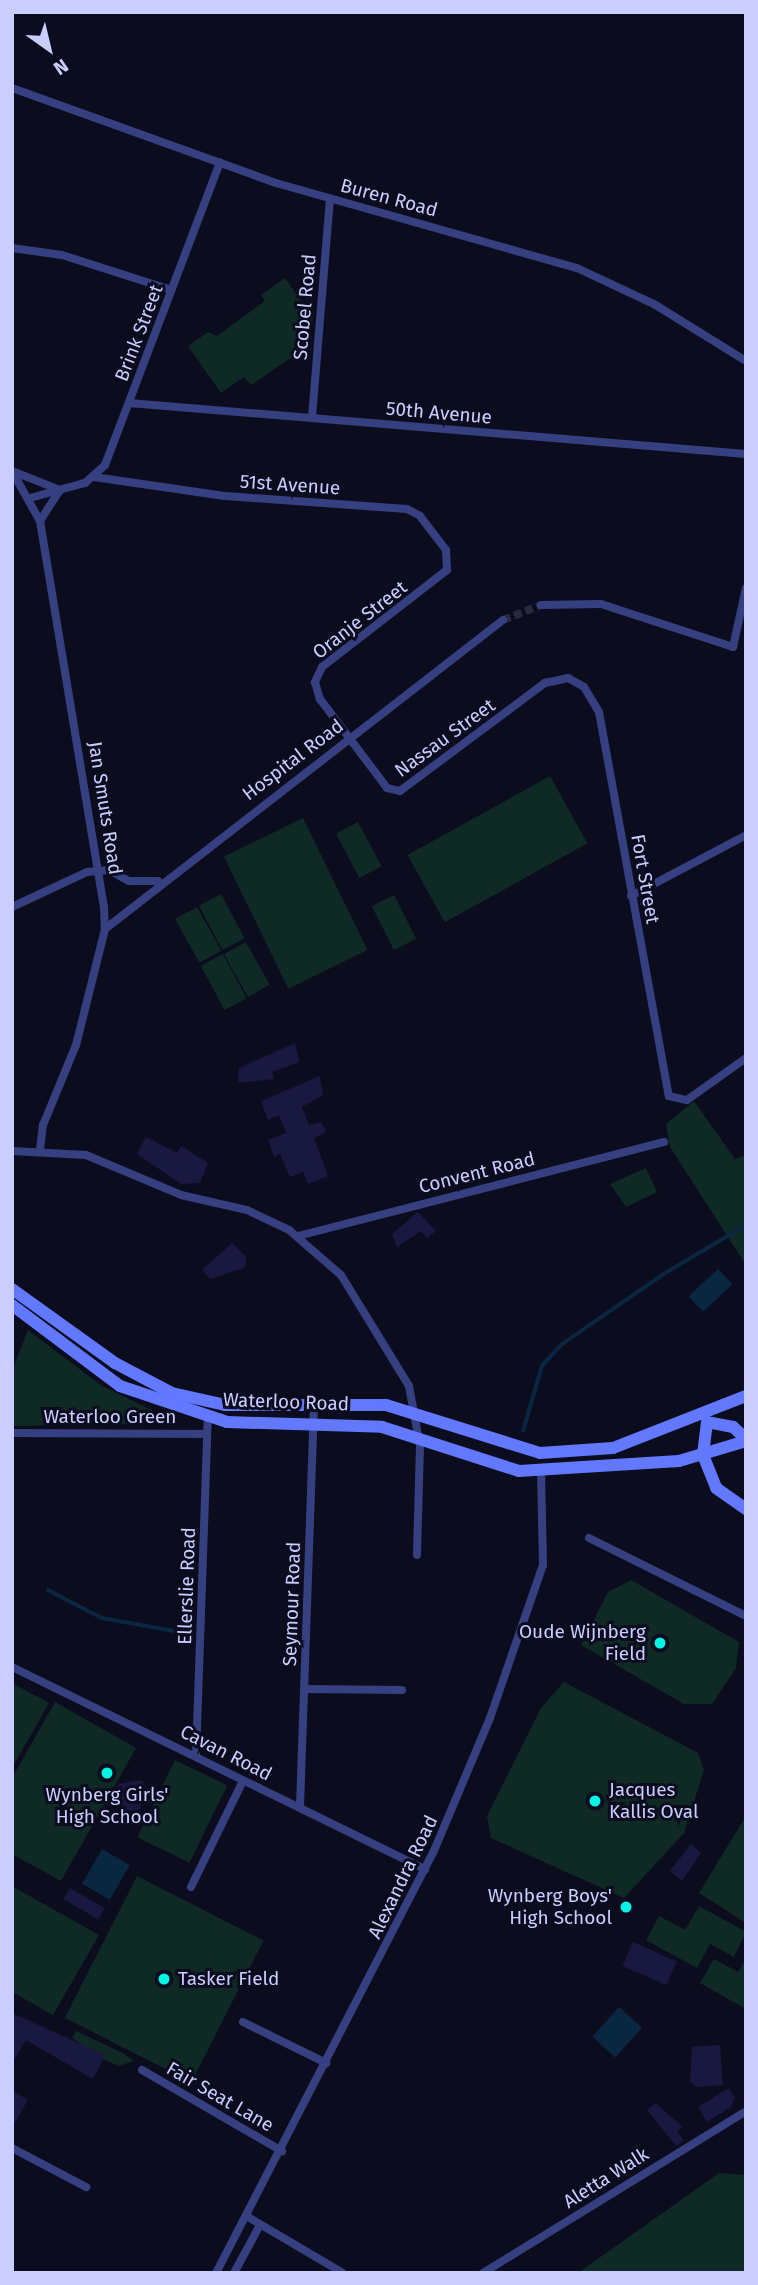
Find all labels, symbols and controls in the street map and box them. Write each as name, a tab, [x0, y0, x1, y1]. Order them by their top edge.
north arrow	[14, 14, 84, 84]
text: N	[49, 54, 73, 80]
street label: Buren Road	[338, 174, 440, 222]
street label: Scobel Road	[289, 253, 321, 361]
street label: Brink Street	[110, 281, 168, 385]
street label: 50th Avenue	[385, 397, 493, 429]
street label: 51st Avenue	[239, 470, 341, 500]
street label: Oranje Street	[308, 576, 412, 664]
street label: Nassau Street	[390, 694, 500, 782]
street label: Hospital Road	[238, 715, 348, 805]
street label: Jan Smuts Road	[83, 740, 127, 876]
street label: Fort Street	[626, 832, 664, 926]
street label: Convent Road	[417, 1148, 537, 1198]
street label: Waterloo Road	[223, 1388, 349, 1416]
street label: Waterloo Green	[43, 1406, 177, 1428]
street label: Ellerslie Road	[174, 1527, 200, 1645]
street label: Seymour Road	[278, 1541, 306, 1667]
place label: Oude Wijnberg Field	[519, 1621, 646, 1665]
marker: Oude Wijnberg Field	[652, 1635, 668, 1651]
street label: Cavan Road	[176, 1720, 276, 1786]
marker: Wynberg Girls' High School	[99, 1765, 115, 1781]
place label: Jacques Kallis Oval	[609, 1779, 699, 1823]
place label: Wynberg Girls' High School	[46, 1784, 168, 1828]
marker: Jacques Kallis Oval	[587, 1793, 603, 1809]
street label: Alexandra Road	[363, 1812, 443, 1942]
place label: Wynberg Boys' High School	[488, 1885, 612, 1929]
marker: Wynberg Boys' High School	[618, 1899, 634, 1915]
place label: Tasker Field	[178, 1968, 279, 1990]
marker: Tasker Field	[156, 1971, 172, 1987]
street label: Fair Seat Lane	[162, 2057, 278, 2137]
street label: Aletta Walk	[559, 2143, 653, 2213]

